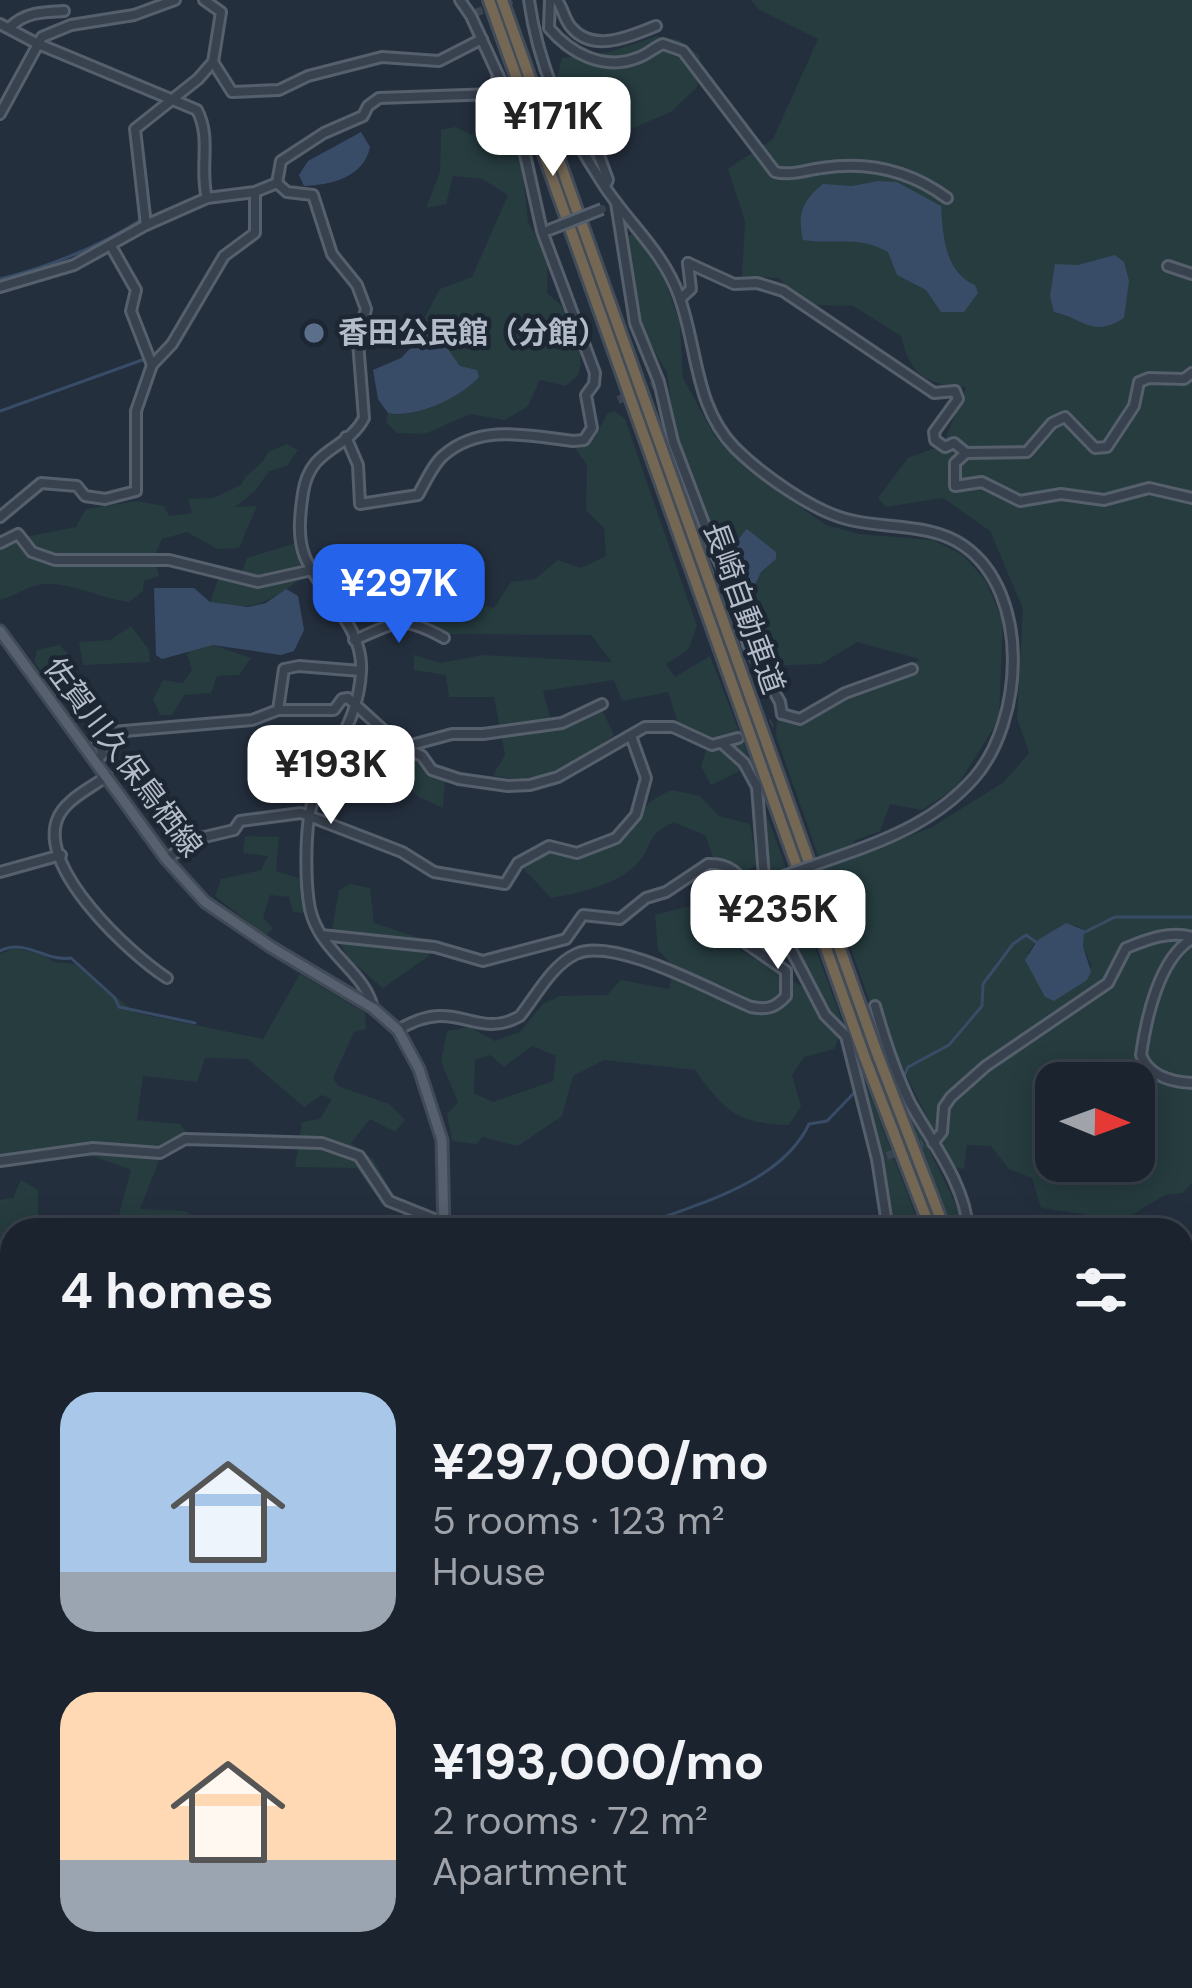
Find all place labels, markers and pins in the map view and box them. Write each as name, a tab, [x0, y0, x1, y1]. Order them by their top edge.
pin: ¥171K	[469, 77, 637, 179]
place label: 香田公民館（分館）	[338, 313, 608, 352]
marker: 香田公民館（分館）	[301, 320, 327, 346]
pin: ¥297K	[315, 544, 483, 646]
pin: ¥193K	[247, 725, 415, 827]
pin: ¥235K	[694, 870, 862, 972]

